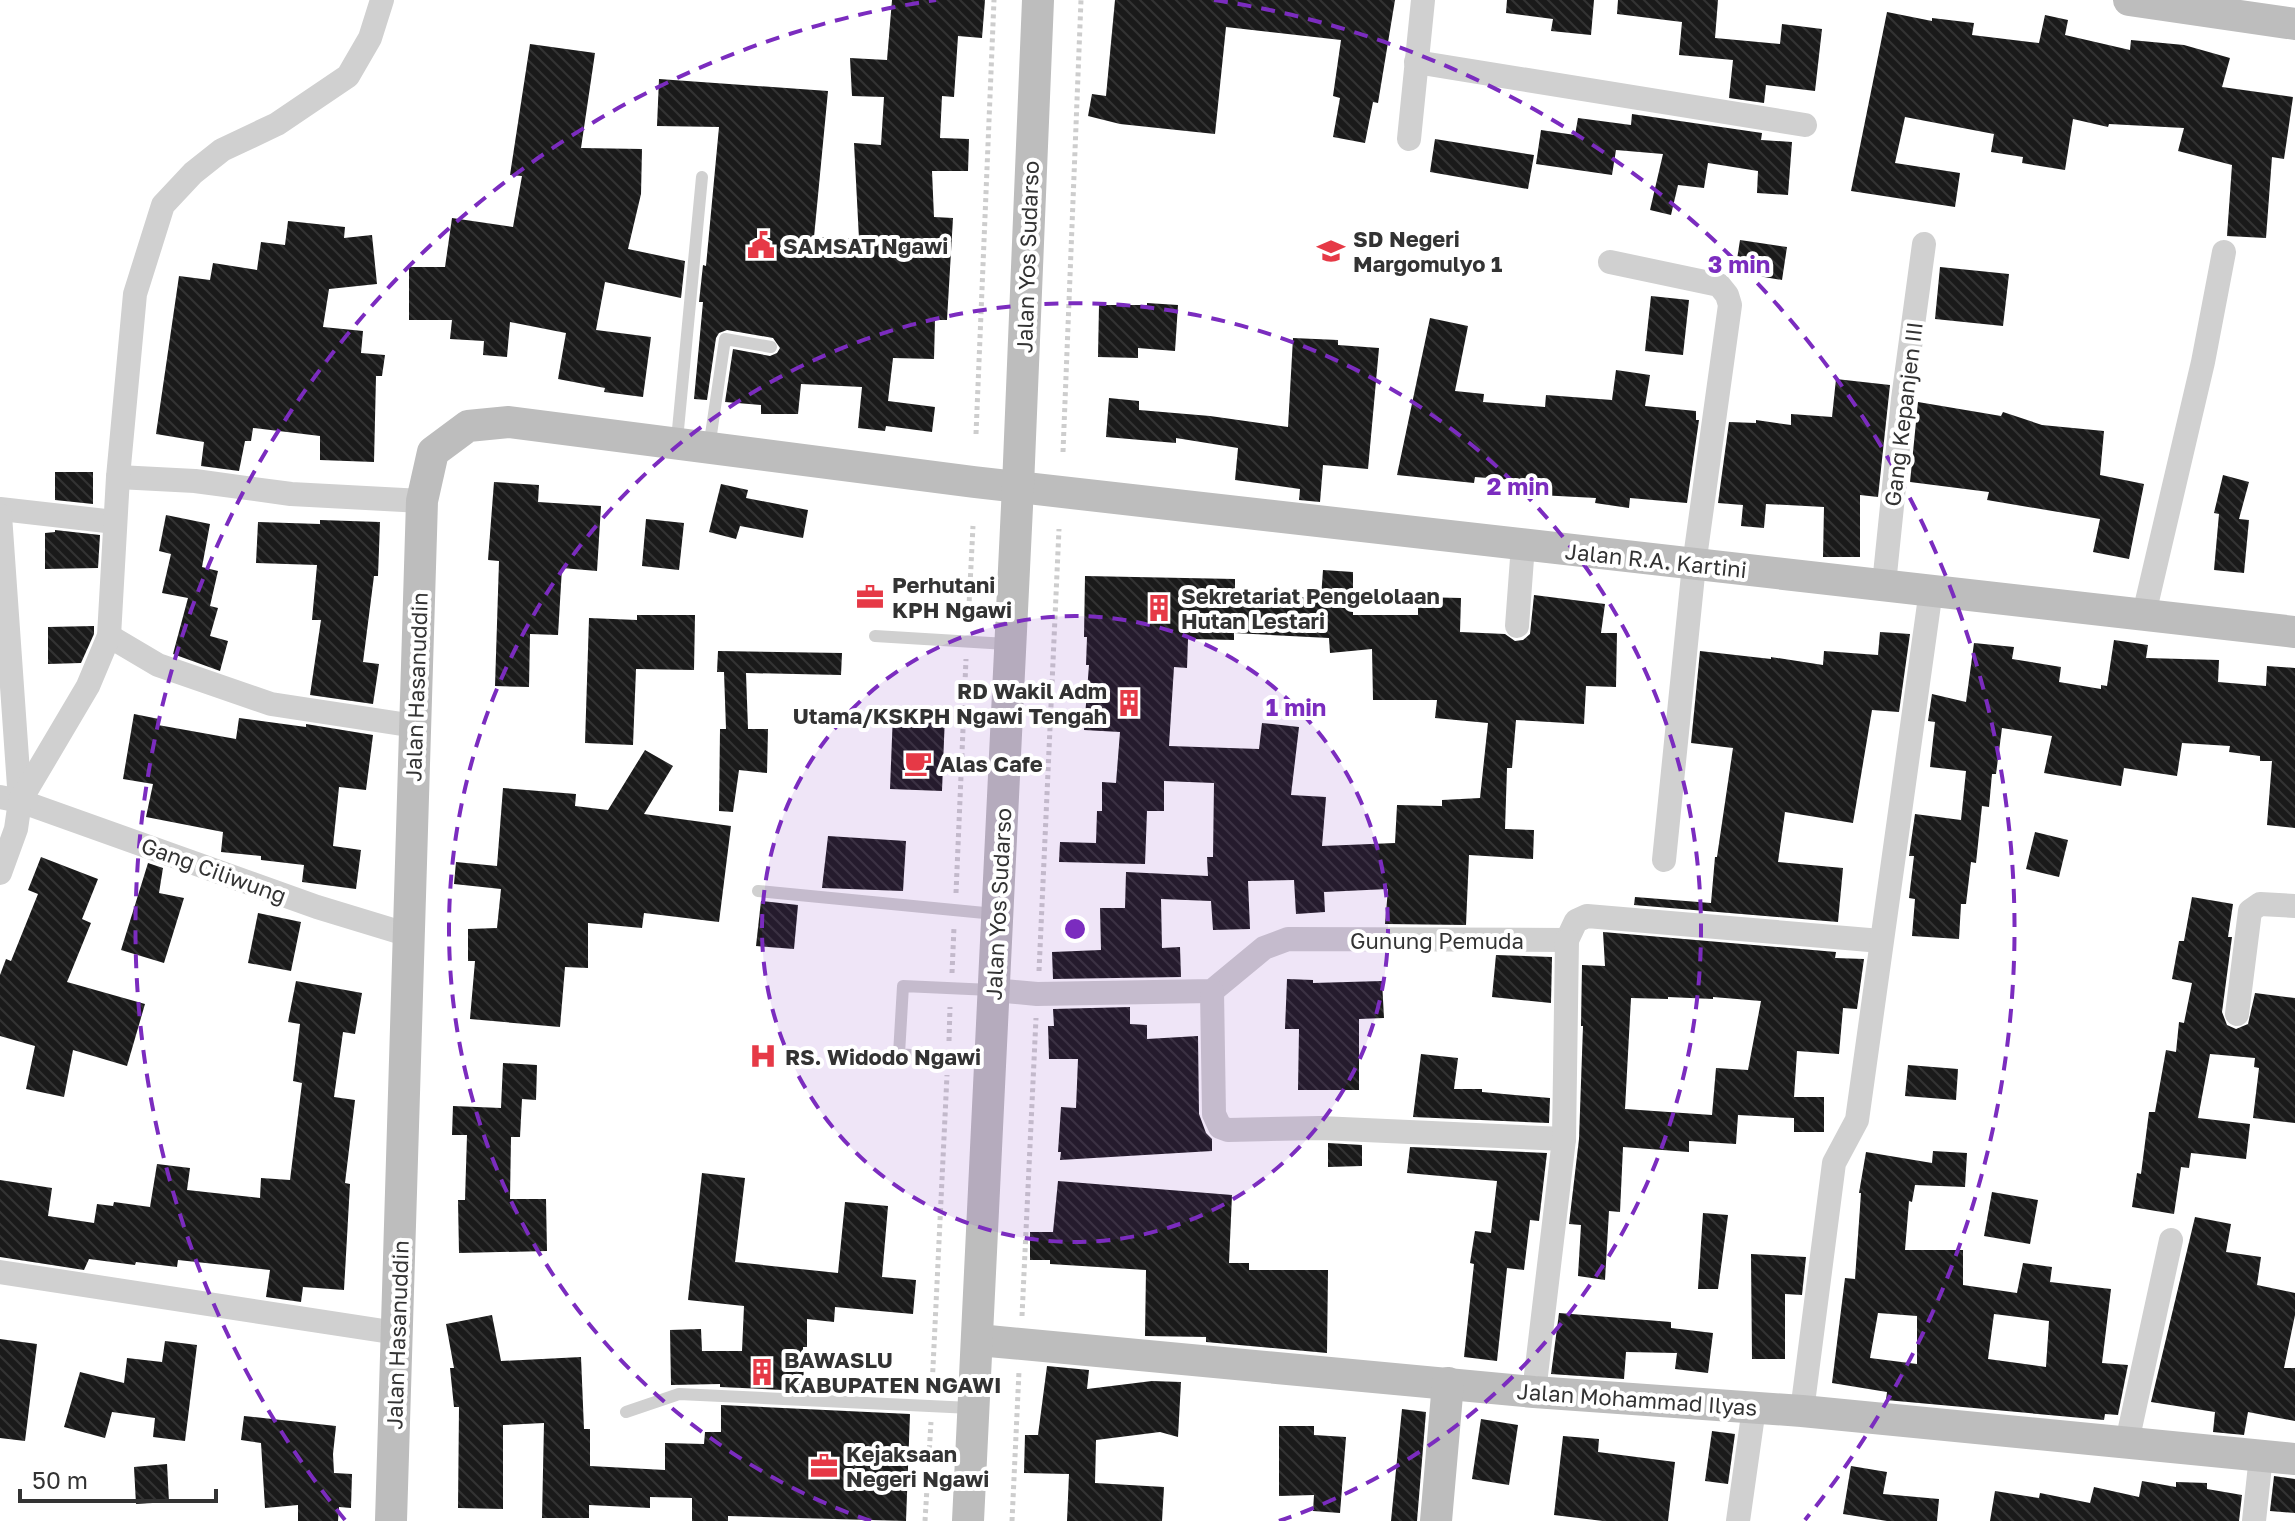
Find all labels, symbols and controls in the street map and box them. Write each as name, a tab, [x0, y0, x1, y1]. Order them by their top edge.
street label: Jalan Yos Sudarso	[1010, 160, 1044, 354]
place label: SD Negeri Margomulyo 1	[1353, 225, 1502, 277]
public building icon: SAMSAT Ngawi	[746, 230, 776, 260]
place label: SAMSAT Ngawi	[783, 232, 948, 259]
school or university icon: SD Negeri Margomulyo 1	[1316, 236, 1346, 266]
text: 3 min	[1708, 249, 1770, 278]
street label: Gang Kepanjen III	[1878, 320, 1928, 508]
text: 2 min	[1487, 471, 1549, 500]
street label: Jalan R.A. Kartini	[1564, 537, 1748, 583]
place label: Perhutani KPH Ngawi	[892, 571, 1012, 623]
office icon: Perhutani KPH Ngawi	[855, 582, 885, 612]
place label: Sekretariat Pengelolaan Hutan Lestari	[1181, 582, 1440, 634]
street label: Jalan Hasanuddin	[399, 592, 433, 782]
building icon: Sekretariat Pengelolaan Hutan Lestari	[1144, 593, 1174, 623]
place label: RD Wakil Adm Utama/KSKPH Ngawi Tengah	[793, 677, 1107, 729]
building icon: RD Wakil Adm Utama/KSKPH Ngawi Tengah	[1114, 688, 1144, 718]
text: 1 min	[1266, 692, 1326, 721]
cafe icon: Alas Cafe	[903, 748, 933, 778]
place label: Alas Cafe	[940, 750, 1043, 777]
street label: Jalan Yos Sudarso	[979, 807, 1017, 1001]
street label: Gang Ciliwung	[138, 831, 290, 909]
centre of rings	[1061, 915, 1089, 943]
street label: Gunung Pemuda	[1350, 927, 1524, 954]
hospital icon: RS. Widodo Ngawi	[748, 1041, 778, 1071]
place label: RS. Widodo Ngawi	[785, 1043, 981, 1070]
street label: Jalan Hasanuddin	[380, 1240, 414, 1430]
place label: BAWASLU KABUPATEN NGAWI	[784, 1346, 1001, 1398]
building icon: BAWASLU KABUPATEN NGAWI	[747, 1357, 777, 1387]
street label: Jalan Mohammad Ilyas	[1516, 1377, 1758, 1421]
place label: Kejaksaan Negeri Ngawi	[846, 1440, 989, 1492]
office icon: Kejaksaan Negeri Ngawi	[809, 1451, 839, 1481]
scale bar	[20, 1453, 216, 1503]
text: 50 m	[32, 1465, 88, 1494]

